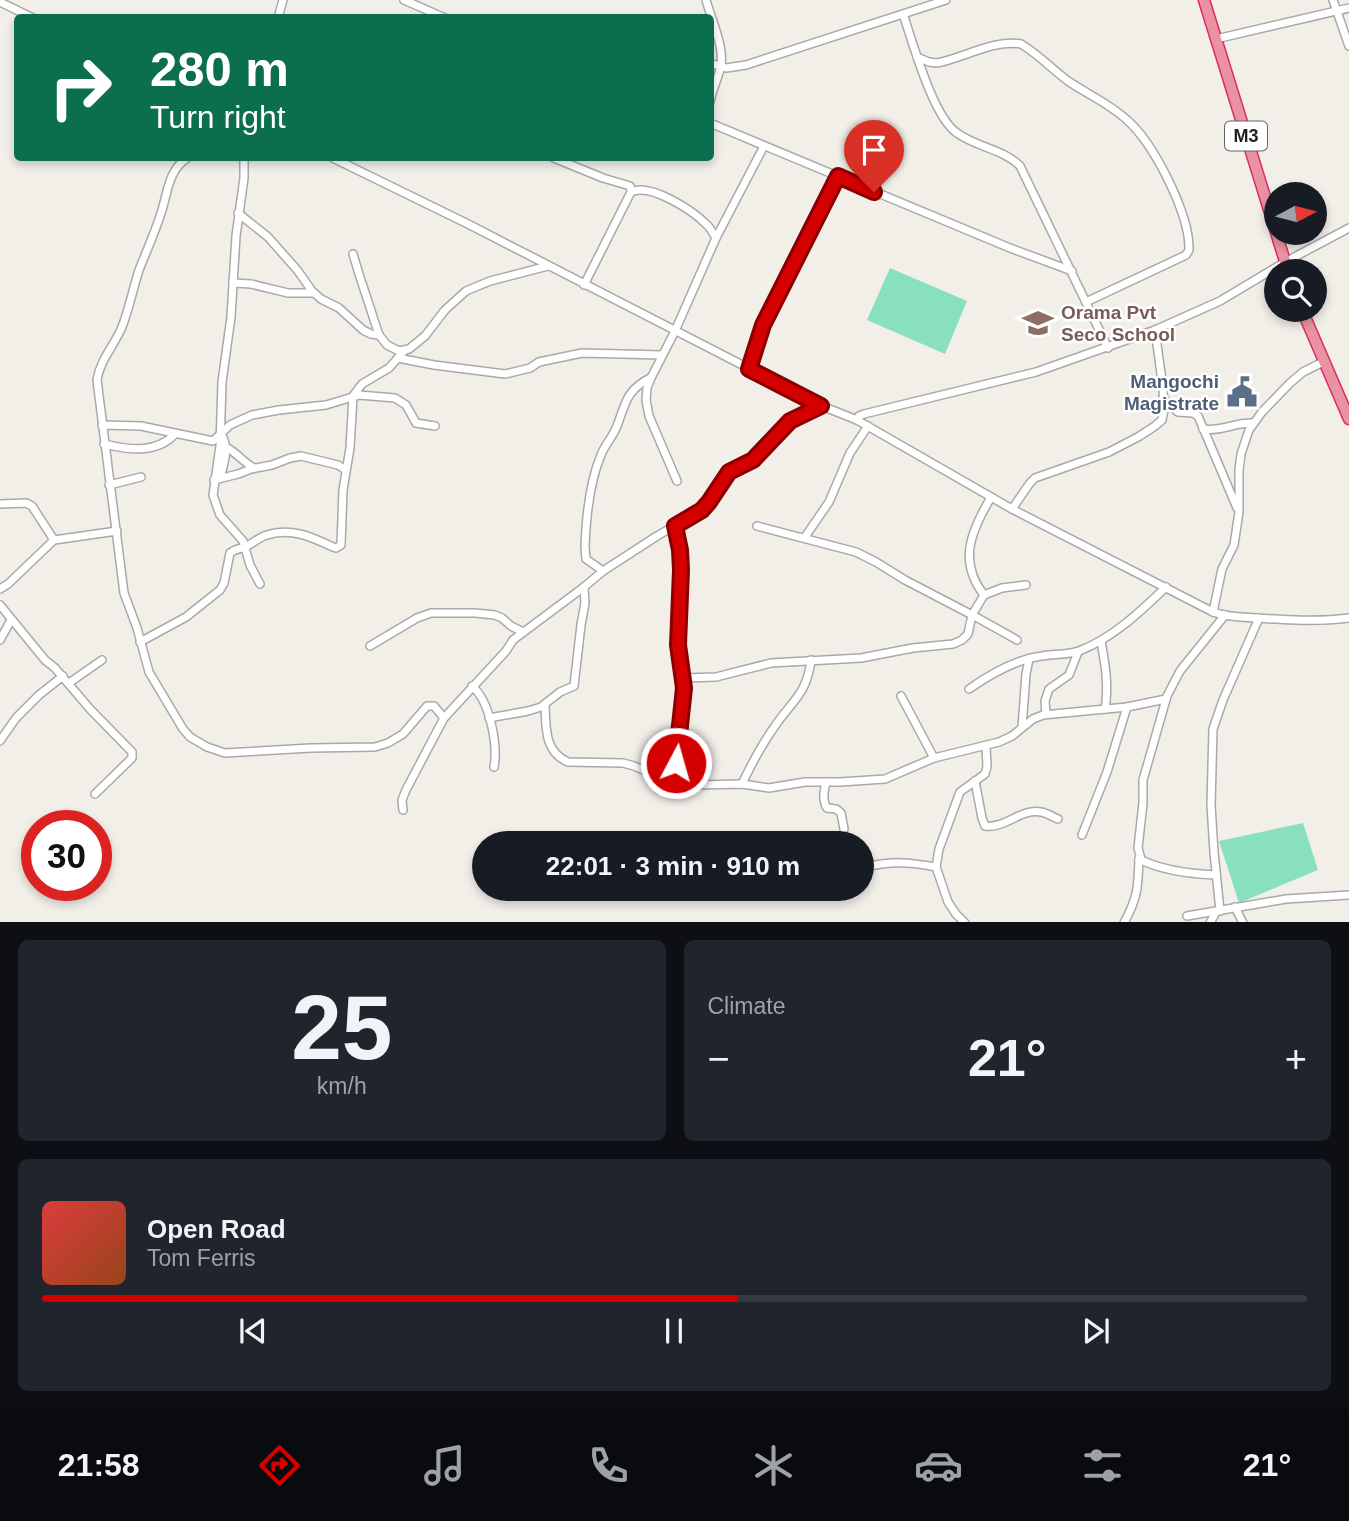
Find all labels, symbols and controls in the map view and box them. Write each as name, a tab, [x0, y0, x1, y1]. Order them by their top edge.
icon: right	[35, 42, 126, 133]
text: 280 m	[150, 42, 289, 96]
text: Turn right	[150, 99, 286, 135]
pin	[844, 120, 904, 192]
road number: M3	[1225, 121, 1267, 150]
icon: arrive	[855, 131, 893, 169]
north arrow	[1264, 182, 1326, 245]
map controls	[1264, 182, 1327, 322]
button: search	[1264, 259, 1327, 322]
place label: Orama Pvt Seco School	[1061, 302, 1175, 345]
school or university icon: Orama Pvt Seco School	[1021, 306, 1055, 340]
place label: Mangochi Magistrate	[1124, 371, 1219, 414]
public building icon: Mangochi Magistrate	[1225, 375, 1259, 409]
position arrow	[639, 726, 713, 800]
speed limit sign: 30	[21, 810, 112, 901]
text: 22:01 · 3 min · 910 m	[546, 851, 800, 881]
text: 25	[291, 977, 392, 1078]
text: Climate	[708, 993, 785, 1019]
text: 21°	[968, 1029, 1047, 1087]
text: −	[708, 1038, 730, 1080]
text: +	[1285, 1038, 1307, 1080]
text: km/h	[317, 1073, 367, 1099]
text: Open Road	[147, 1214, 286, 1244]
text: Tom Ferris	[147, 1245, 256, 1271]
icon: previous	[234, 1312, 272, 1350]
icon: pause	[655, 1312, 693, 1350]
icon: next	[1077, 1312, 1115, 1350]
icon: directions	[255, 1441, 304, 1490]
icon: music	[420, 1441, 469, 1490]
icon: phone	[584, 1441, 633, 1490]
icon: climate	[749, 1441, 798, 1490]
icon: car	[914, 1441, 963, 1490]
icon: filters	[1078, 1441, 1127, 1490]
text: 21:58	[58, 1447, 140, 1483]
text: 21°	[1243, 1447, 1291, 1483]

